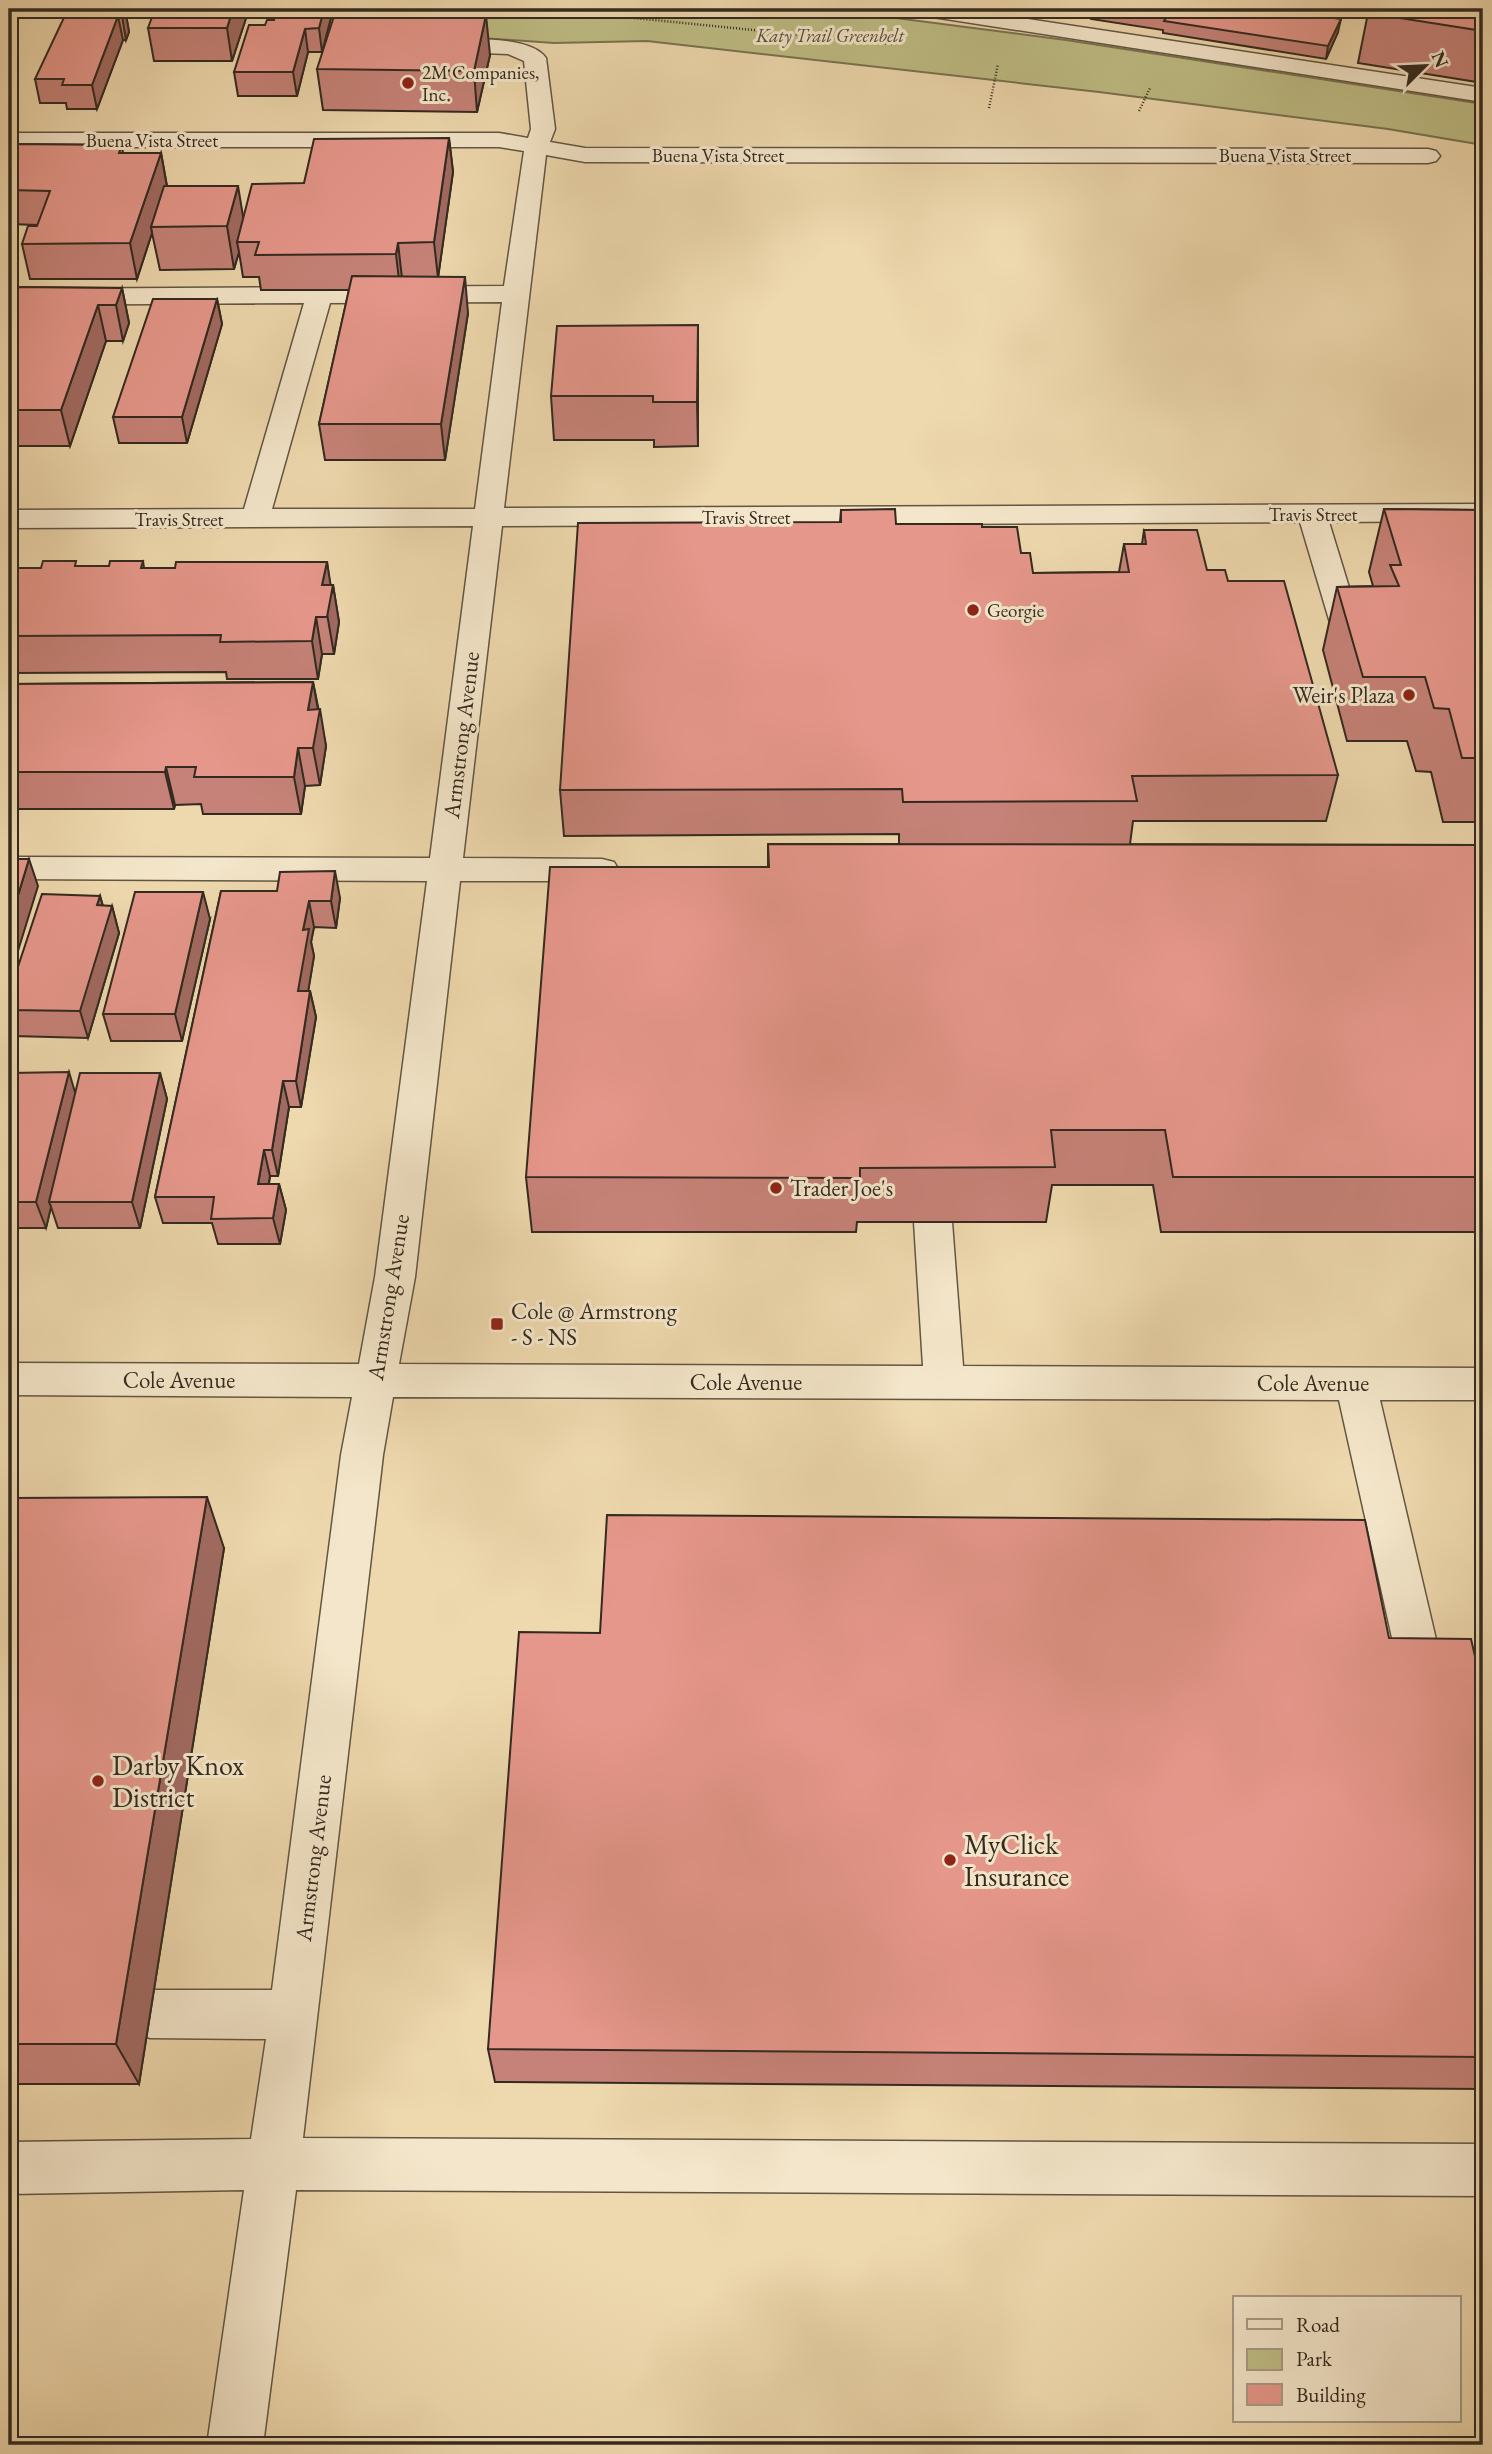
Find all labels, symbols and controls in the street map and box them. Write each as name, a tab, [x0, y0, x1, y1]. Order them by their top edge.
park label: Katy Trail Greenbelt	[755, 23, 906, 48]
north arrow	[1390, 32, 1460, 102]
text: N	[1426, 47, 1455, 72]
place label: 2M Companies, Inc.	[422, 60, 539, 107]
marker: 2M Companies, Inc.	[400, 75, 416, 91]
street label: Buena Vista Street	[86, 128, 218, 153]
street label: Buena Vista Street	[652, 143, 784, 168]
street label: Buena Vista Street	[1219, 143, 1351, 168]
street label: Travis Street	[1268, 502, 1358, 527]
street label: Travis Street	[701, 505, 791, 530]
street label: Travis Street	[134, 507, 224, 532]
place label: Georgie	[987, 598, 1044, 623]
marker: Georgie	[965, 602, 981, 618]
street label: Armstrong Avenue	[436, 650, 486, 821]
place label: Weir's Plaza	[1293, 680, 1396, 710]
marker: Weir's Plaza	[1401, 687, 1417, 703]
place label: Trader Joe's	[790, 1173, 893, 1203]
marker: Trader Joe's	[768, 1180, 784, 1196]
street label: Armstrong Avenue	[360, 1212, 416, 1383]
place label: Cole @ Armstrong - S - NS	[511, 1296, 678, 1352]
marker: Cole @ Armstrong - S - NS	[489, 1316, 505, 1332]
street label: Cole Avenue	[123, 1365, 235, 1395]
street label: Cole Avenue	[690, 1367, 802, 1397]
street label: Cole Avenue	[1257, 1368, 1369, 1398]
place label: Darby Knox District	[112, 1747, 244, 1815]
marker: Darby Knox District	[90, 1773, 106, 1789]
street label: Armstrong Avenue	[288, 1773, 338, 1944]
place label: MyClick Insurance	[964, 1826, 1069, 1894]
marker: MyClick Insurance	[942, 1852, 958, 1868]
legend	[1233, 2296, 1460, 2422]
text: Road	[1296, 2311, 1340, 2338]
text: Park	[1296, 2345, 1333, 2372]
text: Building	[1296, 2381, 1366, 2408]

